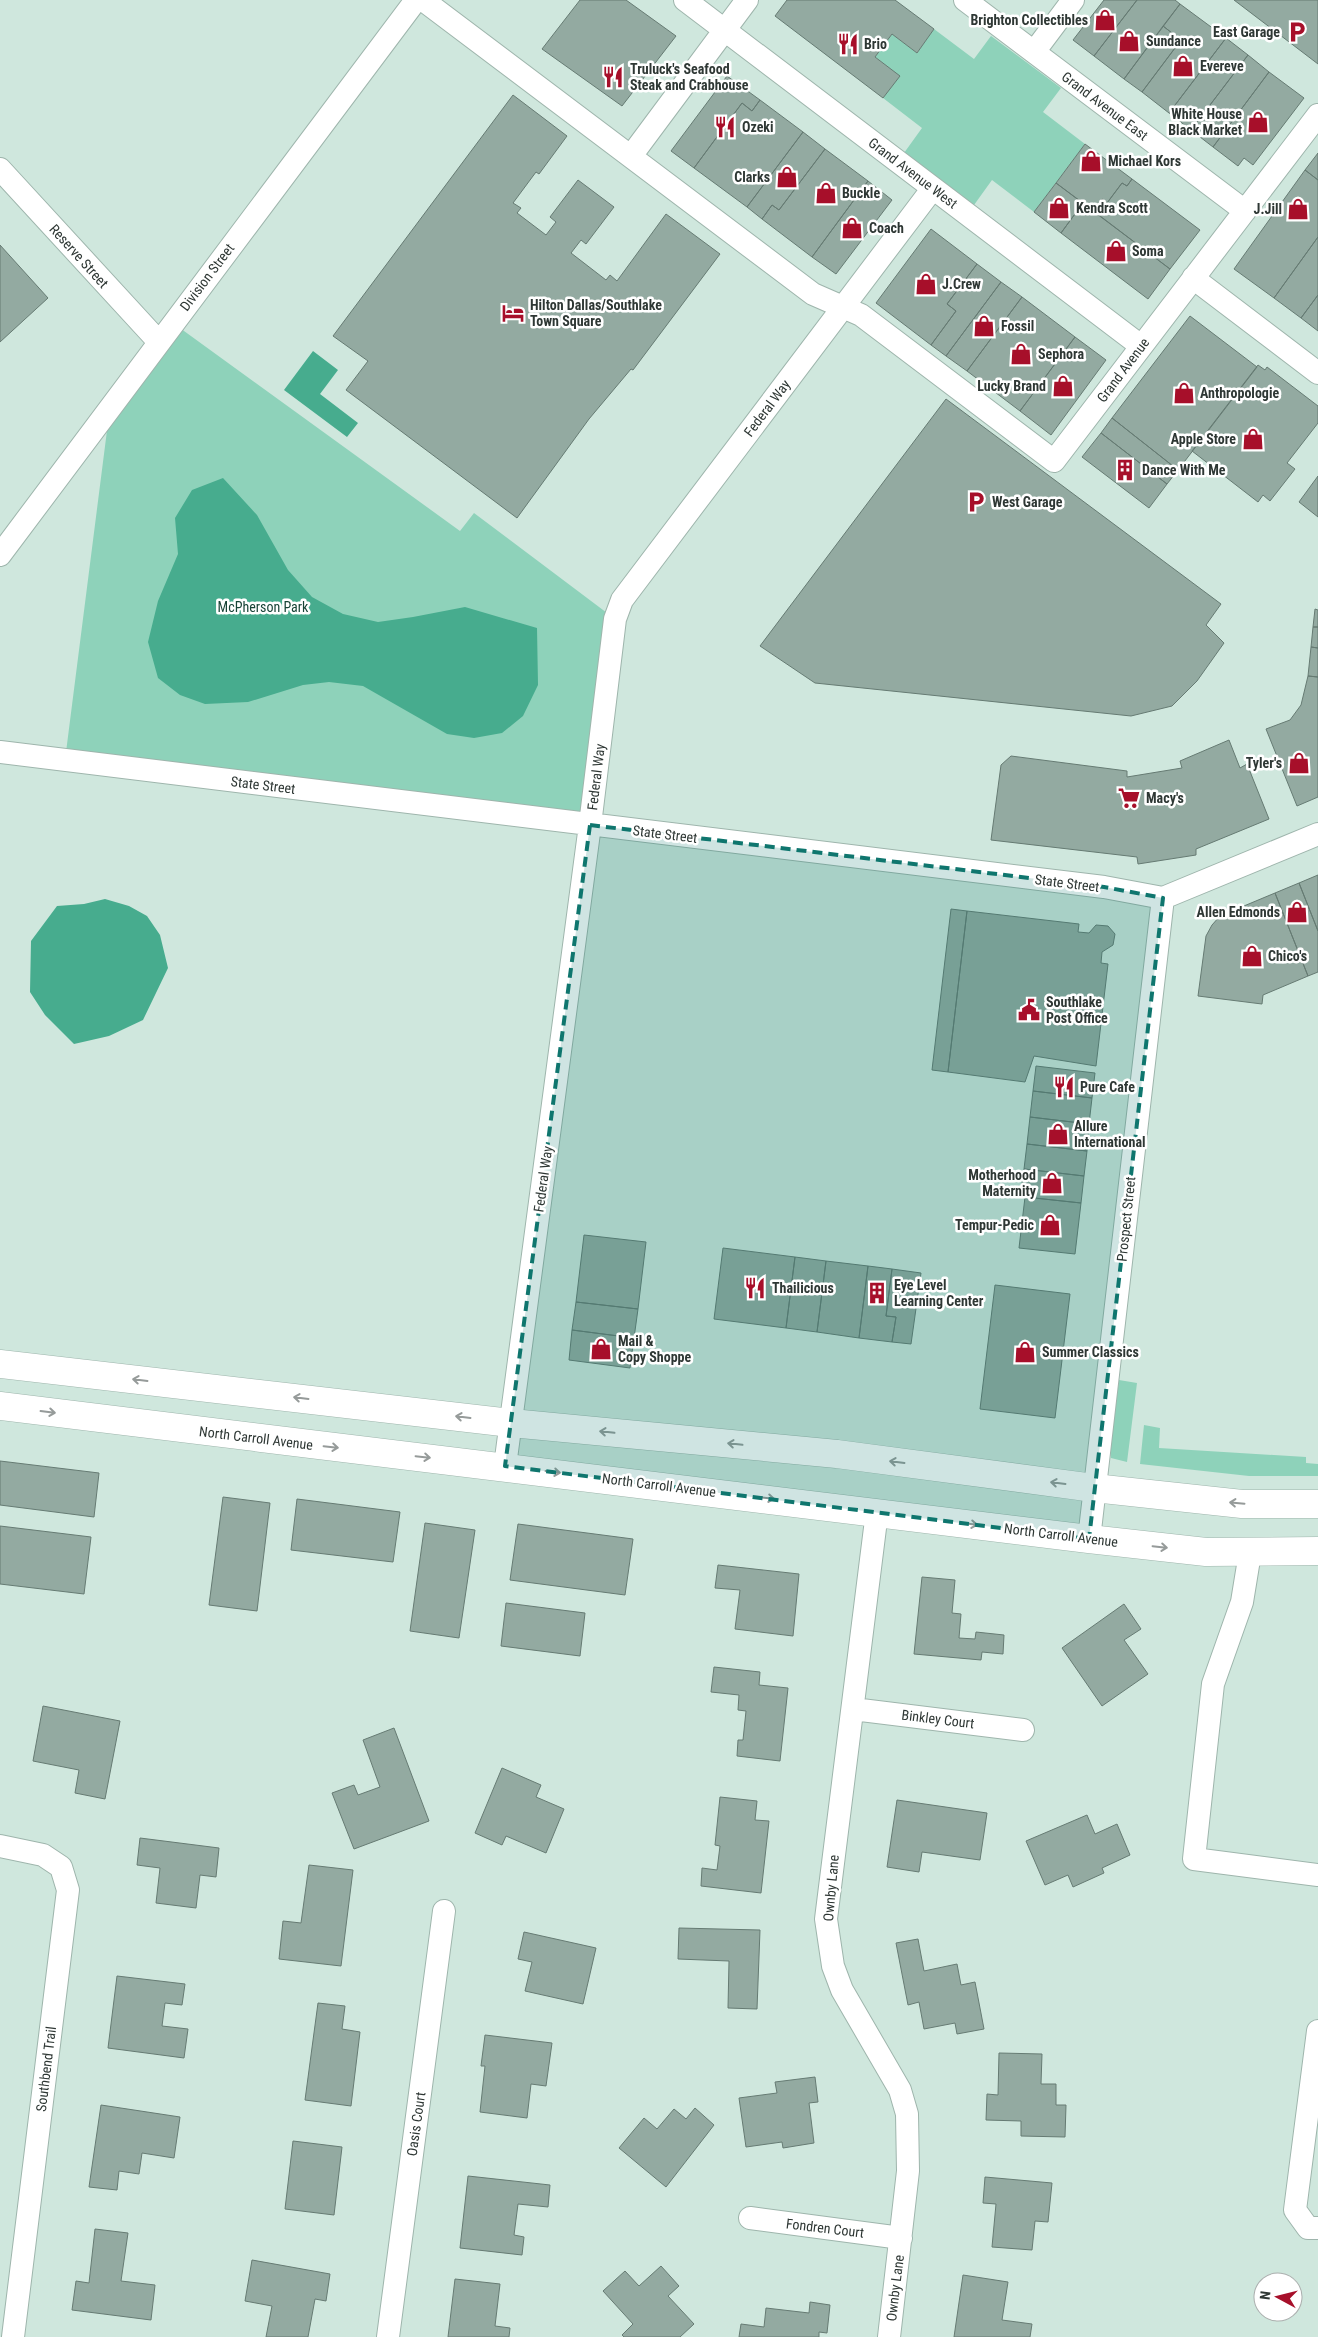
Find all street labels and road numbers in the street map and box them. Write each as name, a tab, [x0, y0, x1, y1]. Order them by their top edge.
street label: Grand Avenue East	[1059, 68, 1151, 144]
street label: Grand Avenue West	[865, 134, 961, 212]
street label: Reserve Street	[46, 221, 112, 291]
street label: Division Street	[177, 240, 237, 314]
street label: Grand Avenue	[1094, 334, 1153, 405]
street label: Federal Way	[741, 376, 794, 439]
street label: Federal Way	[584, 743, 608, 811]
street label: State Street	[230, 773, 296, 797]
street label: State Street	[632, 822, 698, 846]
street label: State Street	[1034, 871, 1100, 895]
street label: Federal Way	[530, 1145, 556, 1213]
street label: Prospect Street	[1114, 1176, 1138, 1262]
street label: North Carroll Avenue	[198, 1423, 314, 1453]
street label: North Carroll Avenue	[601, 1470, 717, 1500]
street label: North Carroll Avenue	[1003, 1520, 1119, 1550]
street label: Binkley Court	[901, 1707, 975, 1731]
street label: Ownby Lane	[820, 1854, 842, 1922]
street label: Southbend Trail	[33, 2025, 59, 2113]
street label: Oasis Court	[404, 2091, 428, 2157]
street label: Fondren Court	[785, 2215, 865, 2241]
street label: Ownby Lane	[883, 2253, 907, 2322]

